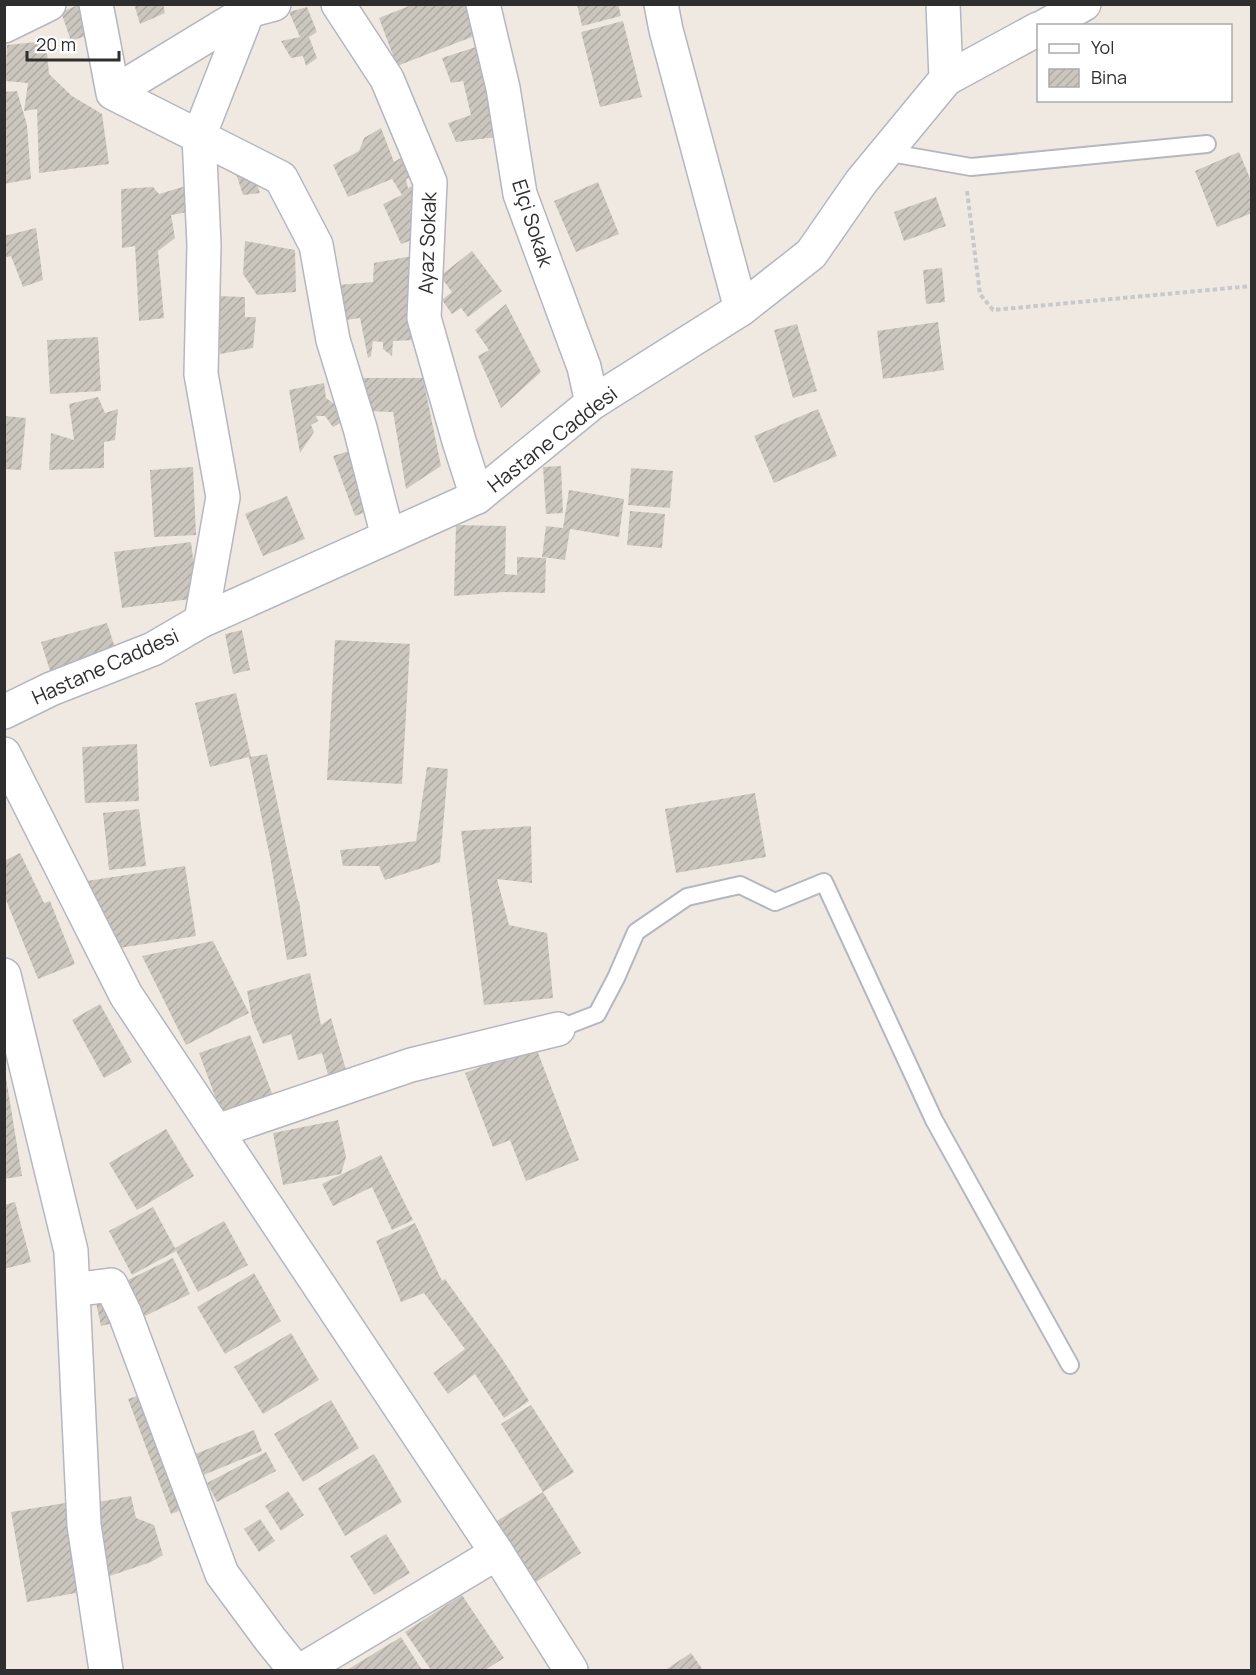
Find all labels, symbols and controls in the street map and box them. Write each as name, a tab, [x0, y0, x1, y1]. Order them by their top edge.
scale bar	[27, 24, 118, 62]
legend	[1037, 24, 1232, 102]
text: 20 m	[36, 32, 76, 56]
text: Yol	[1091, 35, 1114, 59]
text: Bina	[1091, 65, 1127, 89]
street label: Elçi Sokak	[506, 176, 560, 271]
street label: Ayaz Sokak	[412, 190, 442, 295]
street label: Hastane Caddesi	[481, 380, 623, 498]
street label: Hastane Caddesi	[27, 622, 183, 710]

